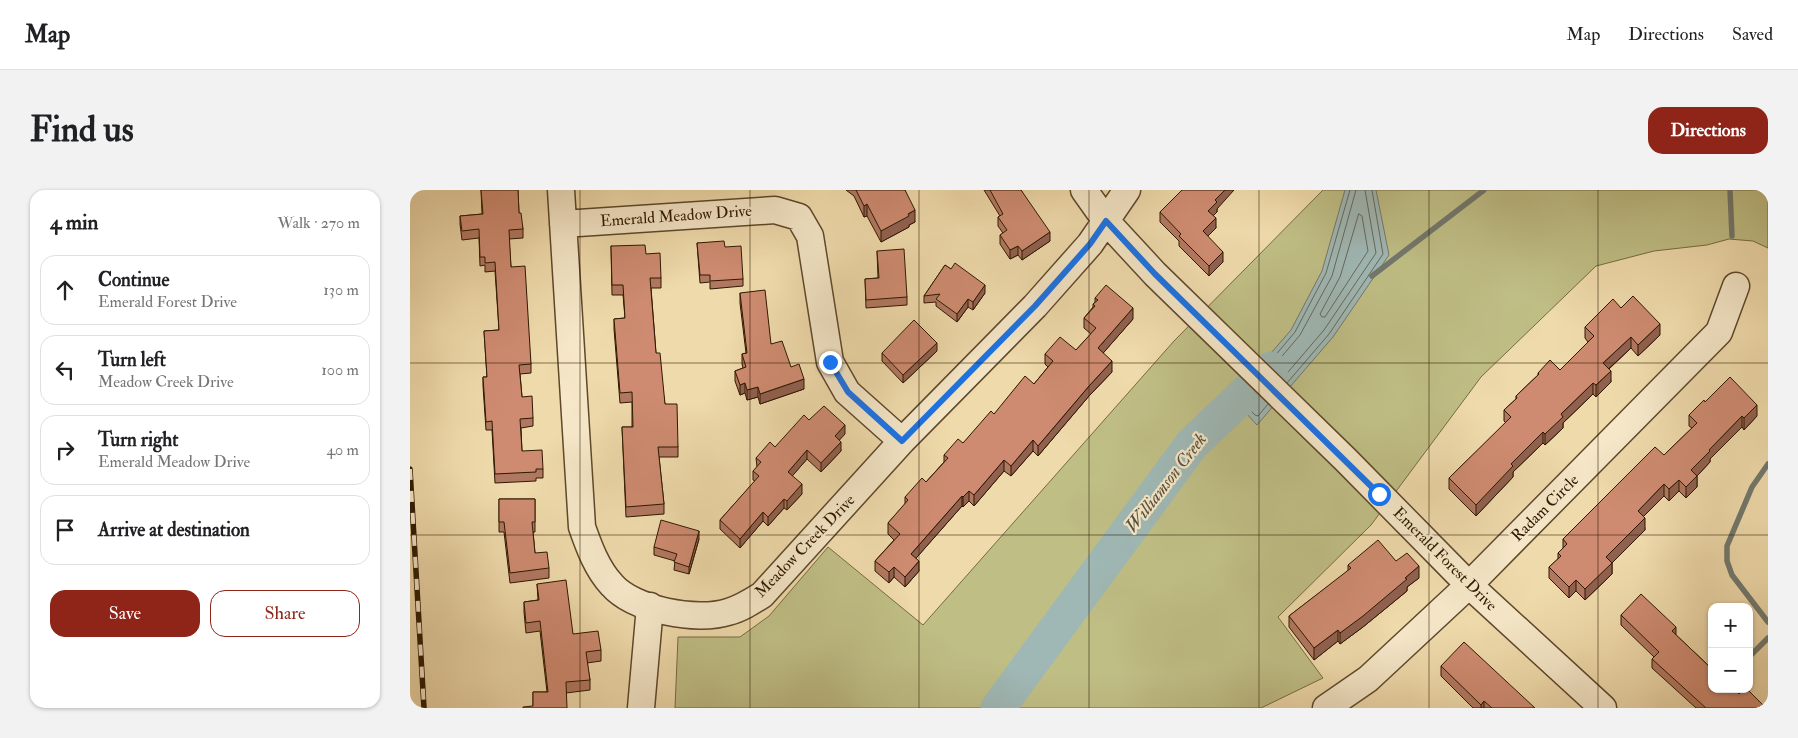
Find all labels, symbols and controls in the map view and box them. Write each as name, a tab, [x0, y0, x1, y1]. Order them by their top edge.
text: Map	[25, 19, 70, 50]
text: Map	[1567, 23, 1600, 46]
text: Directions	[1628, 23, 1704, 46]
text: Saved	[1732, 23, 1773, 46]
button: Directions	[1648, 107, 1768, 154]
text: Find us	[30, 108, 134, 152]
street label: Emerald Meadow Drive	[599, 201, 753, 231]
text: 4 min	[50, 209, 98, 236]
text: Walk · 270 m	[278, 213, 360, 233]
text: Continue	[98, 268, 169, 292]
icon: ahead	[51, 276, 79, 304]
text: 130 m	[323, 280, 359, 300]
text: Emerald Forest Drive	[98, 292, 237, 312]
text: Turn left	[98, 348, 166, 372]
route end	[819, 351, 842, 374]
icon: left	[51, 356, 79, 384]
text: 100 m	[321, 360, 359, 380]
text: Meadow Creek Drive	[98, 372, 234, 392]
text: Turn right	[98, 428, 178, 452]
water label: Williamson Creek	[1120, 429, 1212, 537]
icon: right	[51, 436, 79, 464]
text: 40 m	[326, 440, 359, 460]
text: Emerald Meadow Drive	[98, 452, 250, 472]
street label: Radam Circle	[1507, 470, 1583, 546]
route start	[1368, 483, 1391, 506]
street label: Meadow Creek Drive	[751, 490, 860, 602]
street label: Emerald Forest Drive	[1389, 503, 1501, 615]
icon: arrive	[51, 516, 79, 544]
text: Arrive at destination	[98, 518, 250, 542]
button: Save	[50, 590, 200, 637]
button: Share	[210, 590, 360, 637]
map controls	[1708, 603, 1753, 693]
button: +	[1708, 603, 1753, 648]
button: −	[1708, 648, 1753, 693]

